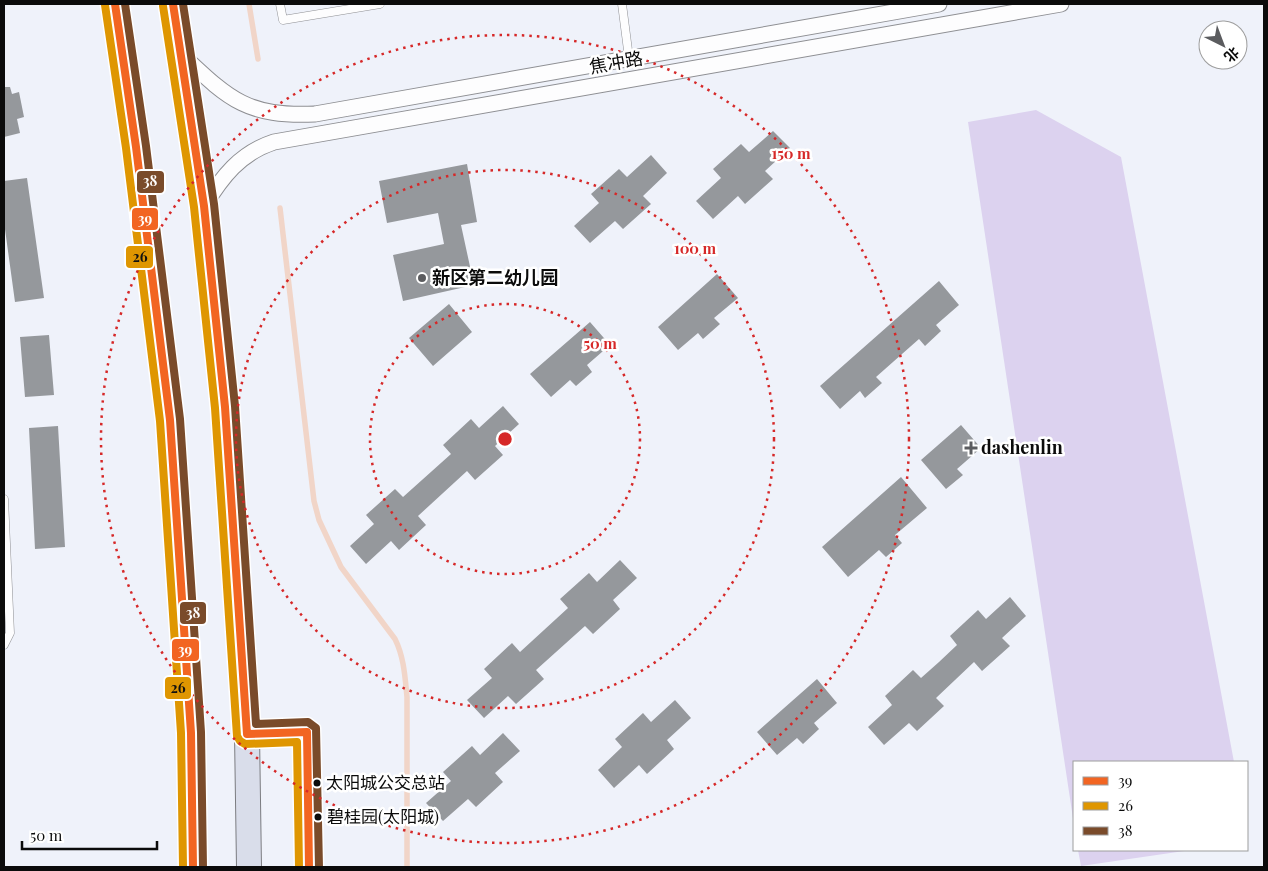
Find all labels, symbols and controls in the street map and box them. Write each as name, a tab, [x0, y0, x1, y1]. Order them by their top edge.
north arrow	[1198, 20, 1248, 70]
text: 北	[1220, 43, 1244, 67]
street label: 焦冲路	[587, 46, 644, 79]
text: 150 m	[771, 143, 811, 163]
line badge: 38	[136, 170, 165, 194]
text: 38	[143, 171, 157, 190]
line badge: 39	[131, 207, 159, 231]
text: 39	[138, 209, 153, 228]
text: 100 m	[674, 238, 717, 258]
line badge: 26	[125, 245, 154, 269]
text: 26	[132, 247, 148, 266]
place label: 新区第二幼儿园	[432, 265, 558, 289]
marker: 新区第二幼儿园	[416, 272, 428, 284]
text: 50 m	[583, 333, 617, 353]
centre of rings	[496, 430, 514, 448]
place label: dashenlin	[981, 435, 1063, 459]
marker: dashenlin	[965, 442, 977, 454]
line badge: 38	[179, 601, 207, 625]
text: 38	[186, 603, 200, 622]
line badge: 39	[171, 638, 200, 662]
text: 39	[178, 640, 193, 659]
line badge: 26	[164, 676, 192, 700]
text: 26	[170, 678, 186, 697]
legend	[1073, 761, 1248, 851]
text: 39	[1118, 770, 1132, 790]
place label: 太阳城公交总站	[326, 771, 445, 793]
marker: 太阳城公交总站	[312, 778, 322, 788]
text: 26	[1118, 795, 1133, 815]
place label: 碧桂园(太阳城)	[327, 805, 439, 827]
marker: 碧桂园(太阳城)	[313, 812, 323, 822]
scale bar	[22, 818, 158, 850]
text: 38	[1118, 820, 1133, 840]
text: 50 m	[30, 825, 63, 845]

